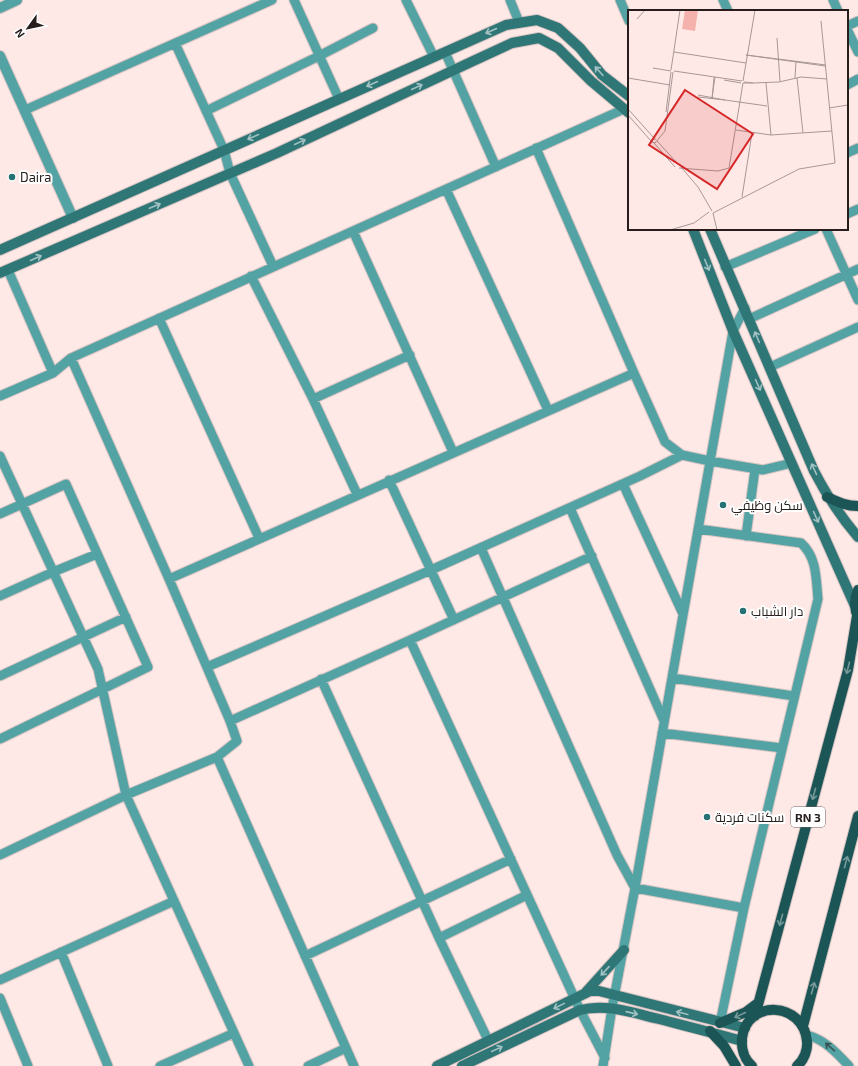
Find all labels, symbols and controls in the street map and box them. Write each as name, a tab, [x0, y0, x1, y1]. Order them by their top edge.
north arrow	[8, 8, 48, 48]
inset map	[628, 10, 848, 230]
text: N	[12, 27, 27, 41]
one-way arrow	[485, 28, 497, 36]
one-way arrow	[595, 66, 604, 76]
one-way arrow	[367, 81, 379, 88]
one-way arrow	[411, 83, 423, 90]
one-way arrow	[248, 134, 260, 141]
one-way arrow	[293, 138, 305, 145]
place label: Daira	[20, 169, 51, 185]
marker: Daira	[7, 172, 17, 182]
one-way arrow	[149, 201, 161, 209]
one-way arrow	[29, 253, 41, 261]
one-way arrow	[704, 259, 712, 271]
one-way arrow	[753, 332, 760, 344]
one-way arrow	[754, 379, 762, 391]
one-way arrow	[810, 464, 817, 476]
place label: سكن وظيفي	[731, 497, 803, 516]
marker: سكن وظيفي	[718, 500, 728, 510]
one-way arrow	[813, 510, 820, 522]
place label: دار الشباب	[751, 603, 803, 619]
marker: دار الشباب	[738, 606, 748, 616]
one-way arrow	[844, 662, 851, 675]
one-way arrow	[810, 787, 817, 800]
road number: RN 3	[791, 807, 825, 827]
place label: سكنات فردية	[715, 809, 784, 825]
marker: سكنات فردية	[702, 812, 712, 822]
one-way arrow	[843, 856, 850, 869]
one-way arrow	[776, 913, 784, 926]
one-way arrow	[600, 966, 610, 976]
one-way arrow	[810, 982, 817, 995]
one-way arrow	[553, 1003, 565, 1010]
one-way arrow	[625, 1009, 638, 1017]
one-way arrow	[676, 1009, 689, 1016]
one-way arrow	[734, 1011, 746, 1019]
one-way arrow	[825, 1042, 835, 1051]
one-way arrow	[491, 1045, 503, 1052]

